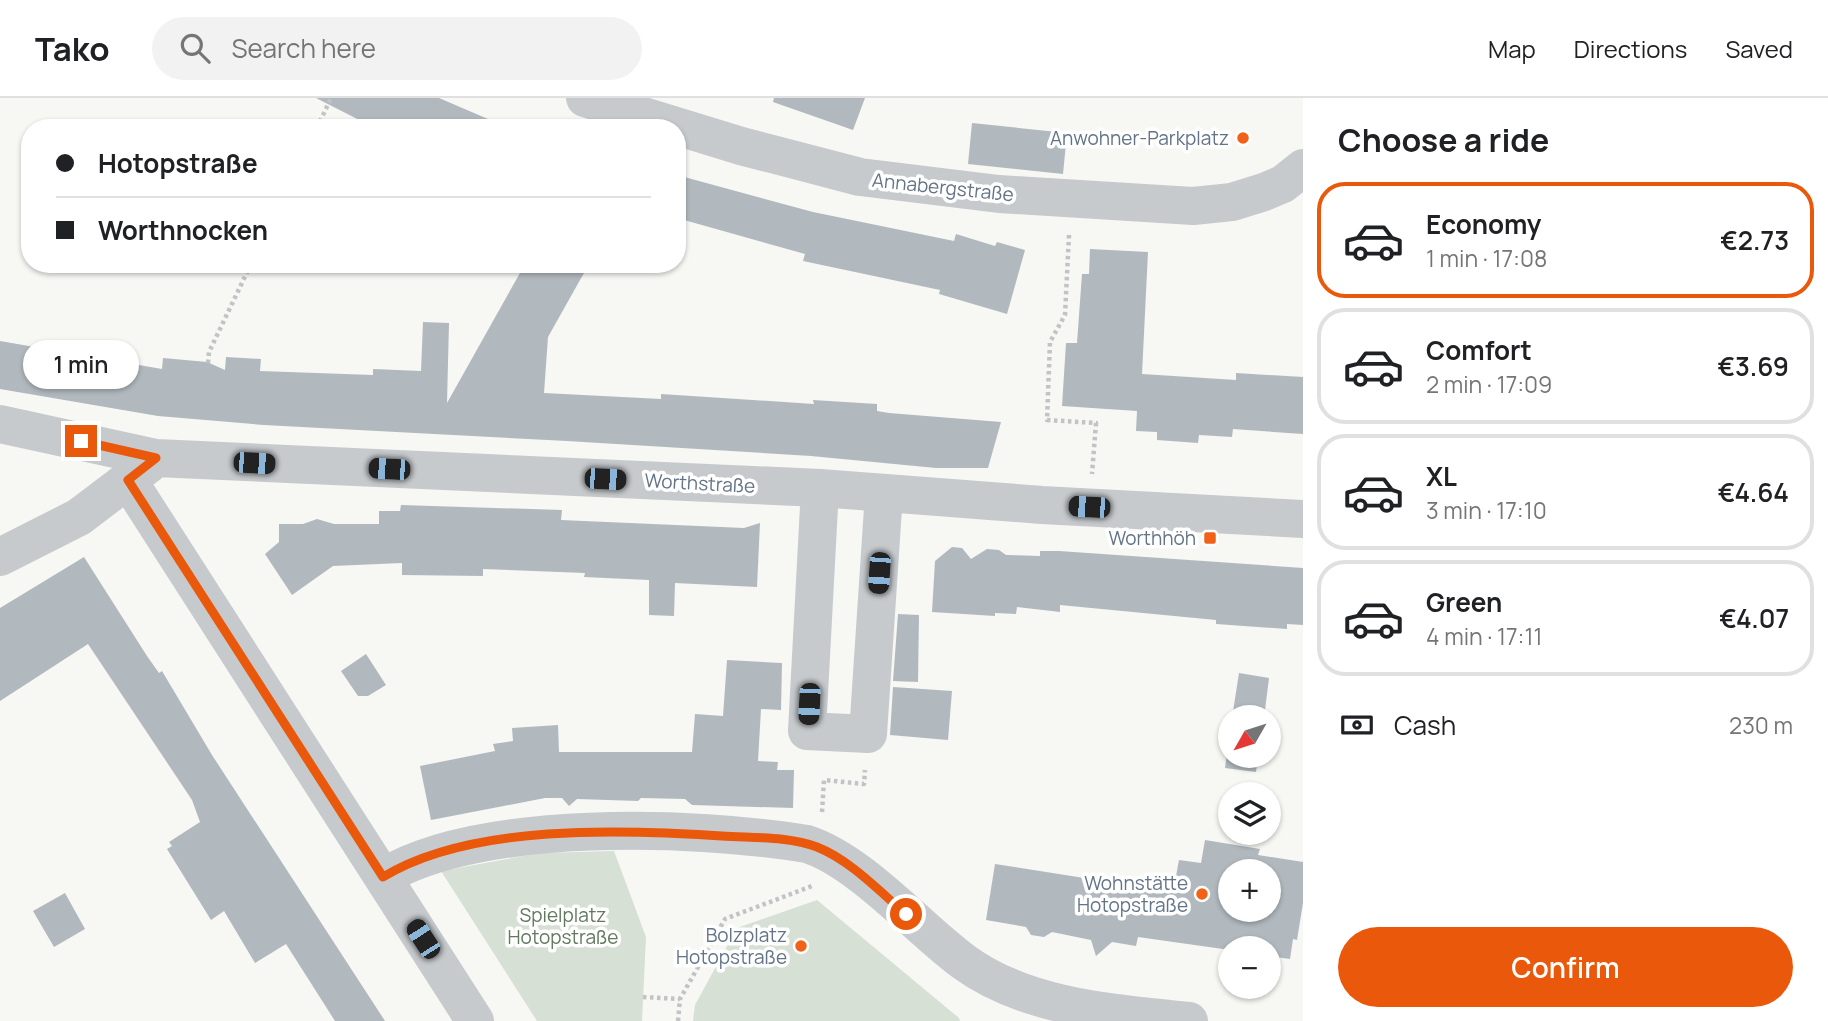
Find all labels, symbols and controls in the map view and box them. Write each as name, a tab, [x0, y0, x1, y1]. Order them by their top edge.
search box	[152, 17, 642, 80]
text: Tako	[35, 26, 110, 71]
icon: search	[176, 29, 214, 67]
text: Search here	[232, 30, 376, 66]
text: Map	[1488, 32, 1536, 65]
text: Directions	[1574, 32, 1687, 65]
text: Saved	[1725, 32, 1793, 65]
text: Choose a ride	[1338, 118, 1549, 162]
place label: Anwohner-Parkplatz	[1050, 125, 1229, 151]
marker: Anwohner-Parkplatz	[1235, 130, 1251, 146]
text: Hotopstraße	[98, 145, 258, 181]
street label: Annabergstraße	[871, 167, 1015, 207]
text: Economy	[1426, 206, 1541, 242]
icon: car	[1342, 209, 1405, 272]
text: Worthnocken	[98, 212, 268, 248]
text: €2.73	[1720, 222, 1789, 258]
text: 1 min · 17:08	[1426, 242, 1547, 274]
text: Comfort	[1426, 332, 1532, 368]
icon: car	[1342, 335, 1405, 398]
callout: 1 min	[23, 340, 139, 388]
text: 1 min	[54, 348, 108, 380]
text: €3.69	[1717, 348, 1789, 384]
text: 2 min · 17:09	[1426, 368, 1552, 400]
route end	[65, 425, 97, 457]
car	[233, 451, 276, 475]
car	[368, 457, 411, 481]
text: XL	[1426, 458, 1457, 494]
icon: car	[1342, 461, 1405, 524]
car	[584, 467, 627, 491]
street label: Worthstraße	[644, 467, 756, 499]
text: €4.64	[1718, 474, 1789, 510]
text: 3 min · 17:10	[1426, 494, 1547, 526]
car	[1068, 495, 1111, 519]
place label: Worthhöh	[1109, 525, 1196, 551]
marker: Worthhöh	[1202, 530, 1218, 546]
car	[868, 551, 891, 595]
text: Green	[1426, 584, 1502, 620]
icon: car	[1342, 587, 1405, 650]
text: €4.07	[1719, 600, 1789, 636]
text: 4 min · 17:11	[1426, 620, 1542, 652]
car	[798, 682, 821, 726]
north arrow	[1218, 705, 1281, 768]
map controls	[1218, 705, 1281, 999]
icon: cash	[1338, 706, 1376, 744]
text: Cash	[1394, 707, 1456, 743]
text: 230 m	[1729, 709, 1793, 741]
button: layers	[1218, 782, 1281, 845]
button: +	[1218, 859, 1281, 922]
place label: Wohnstätte Hotopstraße	[1077, 870, 1188, 918]
marker: Wohnstätte Hotopstraße	[1194, 886, 1210, 902]
route start	[890, 898, 922, 930]
park label: Spielplatz Hotopstraße	[508, 902, 618, 950]
car	[403, 916, 444, 962]
place label: Bolzplatz Hotopstraße	[676, 922, 787, 970]
button: Confirm	[1338, 927, 1793, 1007]
button: −	[1218, 936, 1281, 999]
marker: Bolzplatz Hotopstraße	[793, 938, 809, 954]

